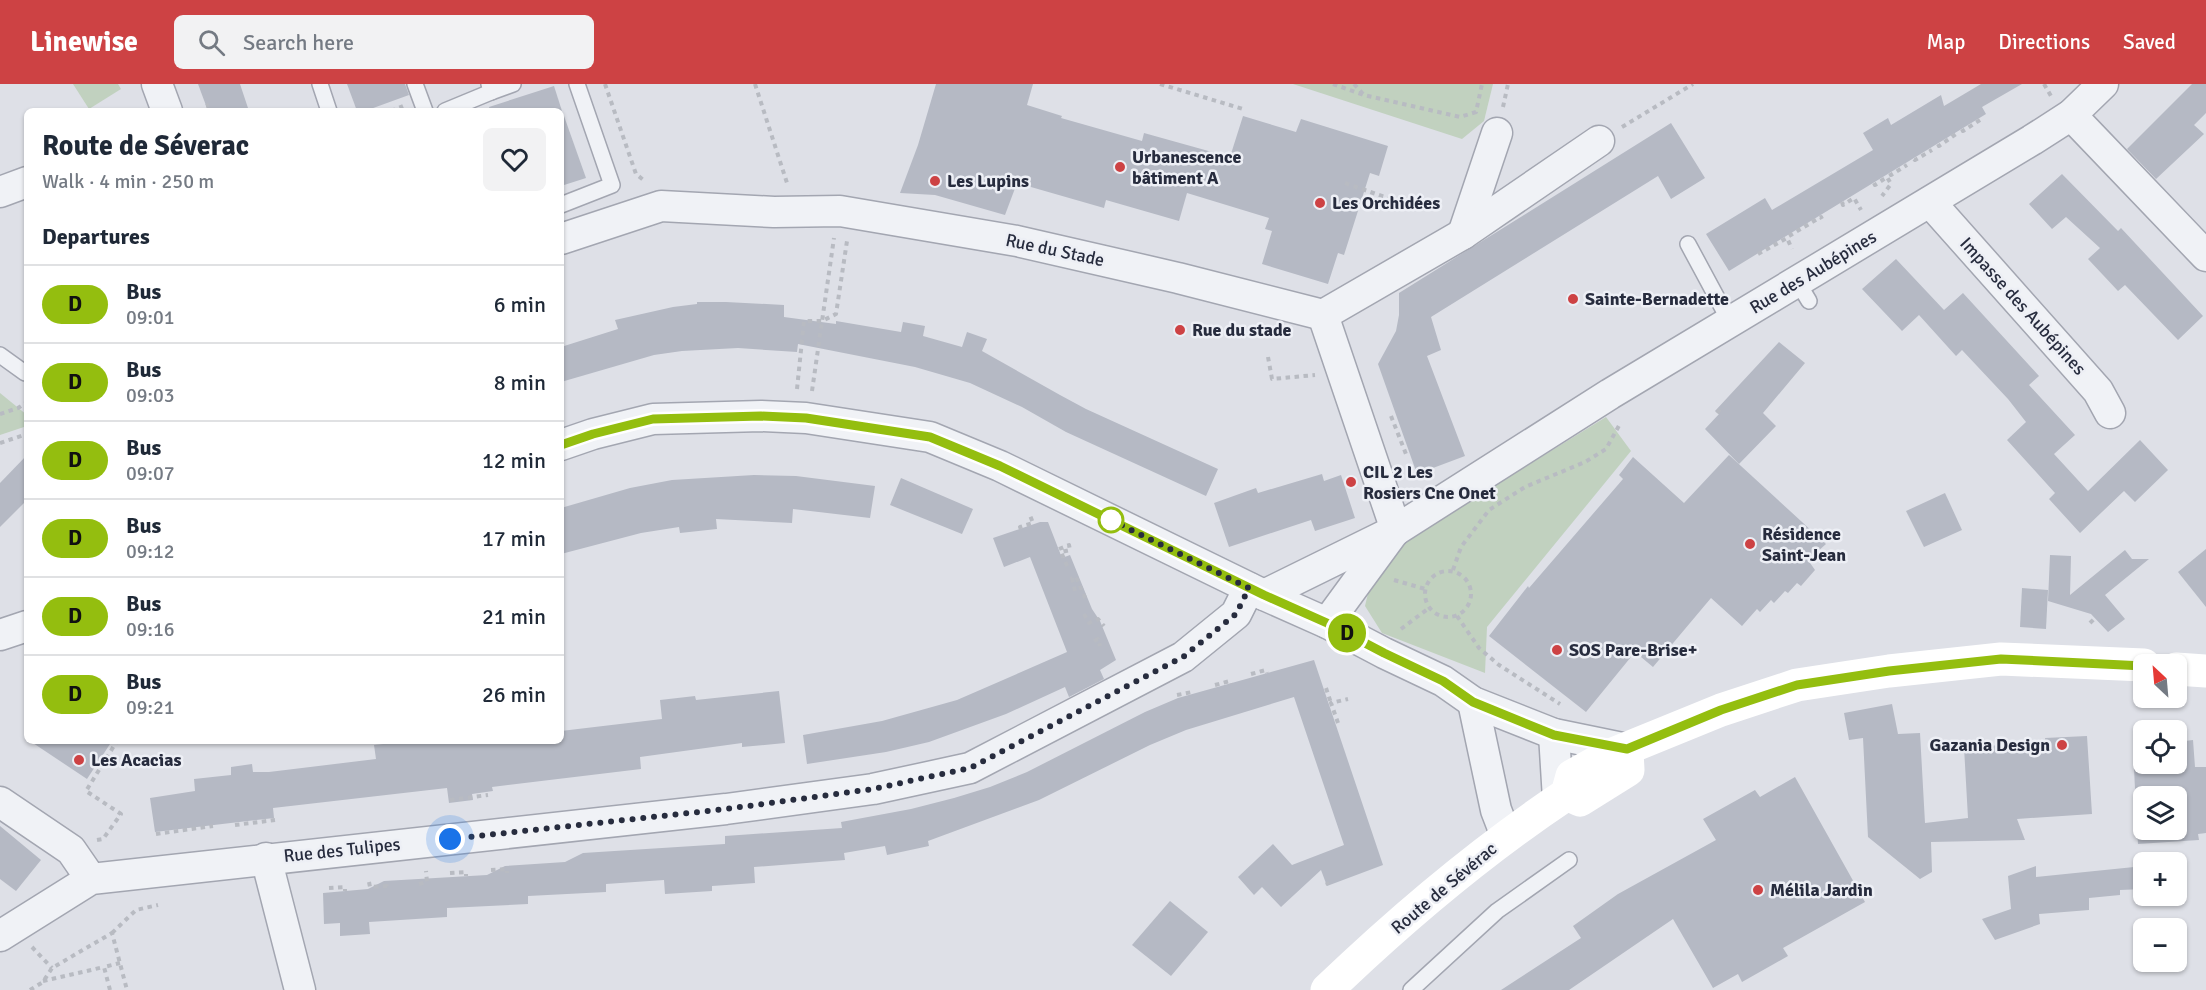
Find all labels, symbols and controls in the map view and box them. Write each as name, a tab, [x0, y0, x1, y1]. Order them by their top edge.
search box	[174, 15, 594, 69]
text: Linewise	[30, 25, 138, 59]
icon: search	[195, 26, 228, 59]
text: Search here	[243, 29, 354, 56]
text: Map	[1927, 29, 1965, 55]
text: Directions	[1998, 29, 2090, 55]
text: Saved	[2123, 29, 2176, 55]
button: heart	[483, 128, 546, 191]
text: Route de Séverac	[42, 129, 249, 163]
place label: Urbanescence bâtiment A	[1132, 146, 1241, 189]
marker: Urbanescence bâtiment A	[1113, 160, 1127, 174]
text: Walk · 4 min · 250 m	[42, 169, 214, 194]
place label: Les Lupins	[947, 170, 1029, 192]
marker: Les Lupins	[928, 174, 942, 188]
place label: Les Orchidées	[1332, 192, 1440, 214]
marker: Les Orchidées	[1313, 196, 1327, 210]
text: Departures	[42, 223, 150, 250]
street label: Rue des Aubépines	[1746, 225, 1880, 318]
street label: Rue du Stade	[1004, 229, 1106, 271]
street label: Impasse des Aubépines	[1955, 233, 2091, 379]
text: Bus	[126, 278, 161, 305]
place label: Sainte-Bernadette	[1585, 288, 1729, 310]
text: D	[68, 291, 82, 317]
text: 6 min	[494, 291, 546, 318]
marker: Sainte-Bernadette	[1566, 292, 1580, 306]
text: 09:01	[126, 305, 175, 330]
place label: Rue du stade	[1192, 319, 1292, 341]
marker: Rue du stade	[1173, 323, 1187, 337]
text: Bus	[126, 356, 161, 383]
text: D	[68, 369, 82, 395]
text: 8 min	[494, 369, 546, 396]
text: 09:03	[126, 383, 175, 408]
text: Bus	[126, 434, 161, 461]
text: D	[68, 447, 82, 473]
text: 12 min	[482, 447, 546, 474]
text: 09:07	[126, 461, 175, 486]
place label: CIL 2 Les Rosiers Cne Onet	[1363, 461, 1496, 504]
marker: CIL 2 Les Rosiers Cne Onet	[1344, 475, 1358, 489]
unlabelled marker	[1098, 507, 1124, 533]
text: Bus	[126, 512, 161, 539]
place label: Résidence Saint-Jean	[1762, 523, 1846, 566]
text: D	[68, 525, 82, 551]
text: 17 min	[482, 525, 546, 552]
marker: Résidence Saint-Jean	[1743, 537, 1757, 551]
text: 09:12	[126, 539, 175, 564]
text: Bus	[126, 590, 161, 617]
text: D	[68, 603, 82, 629]
text: 21 min	[482, 603, 546, 630]
line badge: D	[1328, 614, 1366, 652]
text: 09:16	[126, 617, 175, 642]
text: D	[1340, 620, 1354, 646]
place label: SOS Pare-Brise+	[1569, 639, 1697, 661]
marker: SOS Pare-Brise+	[1550, 643, 1564, 657]
north arrow	[2133, 654, 2187, 708]
map controls	[2133, 654, 2187, 972]
text: Bus	[126, 668, 161, 695]
text: D	[68, 681, 82, 707]
text: 26 min	[482, 681, 546, 708]
text: 09:21	[126, 695, 175, 720]
button: locate	[2133, 720, 2187, 774]
place label: Gazania Design	[1929, 734, 2050, 756]
marker: Gazania Design	[2055, 738, 2069, 752]
place label: Les Acacias	[91, 749, 181, 771]
marker: Les Acacias	[72, 753, 86, 767]
button: layers	[2133, 786, 2187, 840]
your location	[435, 824, 465, 854]
street label: Rue des Tulipes	[283, 833, 402, 867]
street label: Route de Sévérac	[1387, 837, 1501, 939]
button: +	[2133, 852, 2187, 906]
place label: Mélila Jardin	[1770, 879, 1873, 901]
marker: Mélila Jardin	[1751, 883, 1765, 897]
button: −	[2133, 918, 2187, 972]

